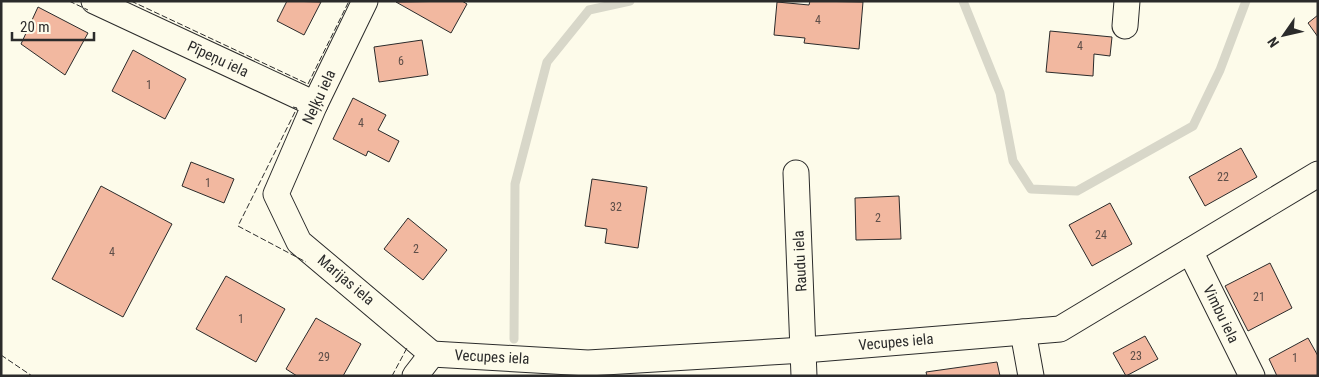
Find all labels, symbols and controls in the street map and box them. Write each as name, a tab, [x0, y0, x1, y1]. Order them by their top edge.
scale bar	[12, 10, 95, 42]
north arrow	[1259, 10, 1309, 60]
house number: 4	[815, 13, 821, 27]
text: 20 m	[20, 18, 50, 36]
text: N	[1264, 34, 1282, 50]
street label: Pīpeņu iela	[185, 37, 251, 81]
house number: 4	[1077, 39, 1083, 53]
house number: 6	[398, 54, 404, 68]
street label: Neļķu iela	[299, 67, 339, 127]
house number: 1	[146, 78, 152, 92]
house number: 4	[358, 116, 364, 130]
house number: 22	[1217, 170, 1229, 184]
house number: 1	[205, 176, 211, 190]
house number: 32	[610, 200, 622, 214]
house number: 2	[875, 211, 881, 225]
house number: 24	[1095, 228, 1107, 242]
street label: Raudu iela	[789, 230, 811, 292]
house number: 2	[413, 242, 419, 256]
house number: 4	[109, 245, 115, 259]
street label: Marijas iela	[314, 251, 378, 309]
street label: Vimbu iela	[1199, 282, 1243, 346]
house number: 21	[1253, 290, 1265, 304]
house number: 1	[238, 312, 244, 326]
street label: Vecupes iela	[858, 330, 934, 354]
street label: Vecupes iela	[454, 346, 530, 368]
house number: 23	[1130, 349, 1142, 363]
house number: 29	[318, 350, 330, 364]
house number: 1	[1292, 351, 1298, 365]

